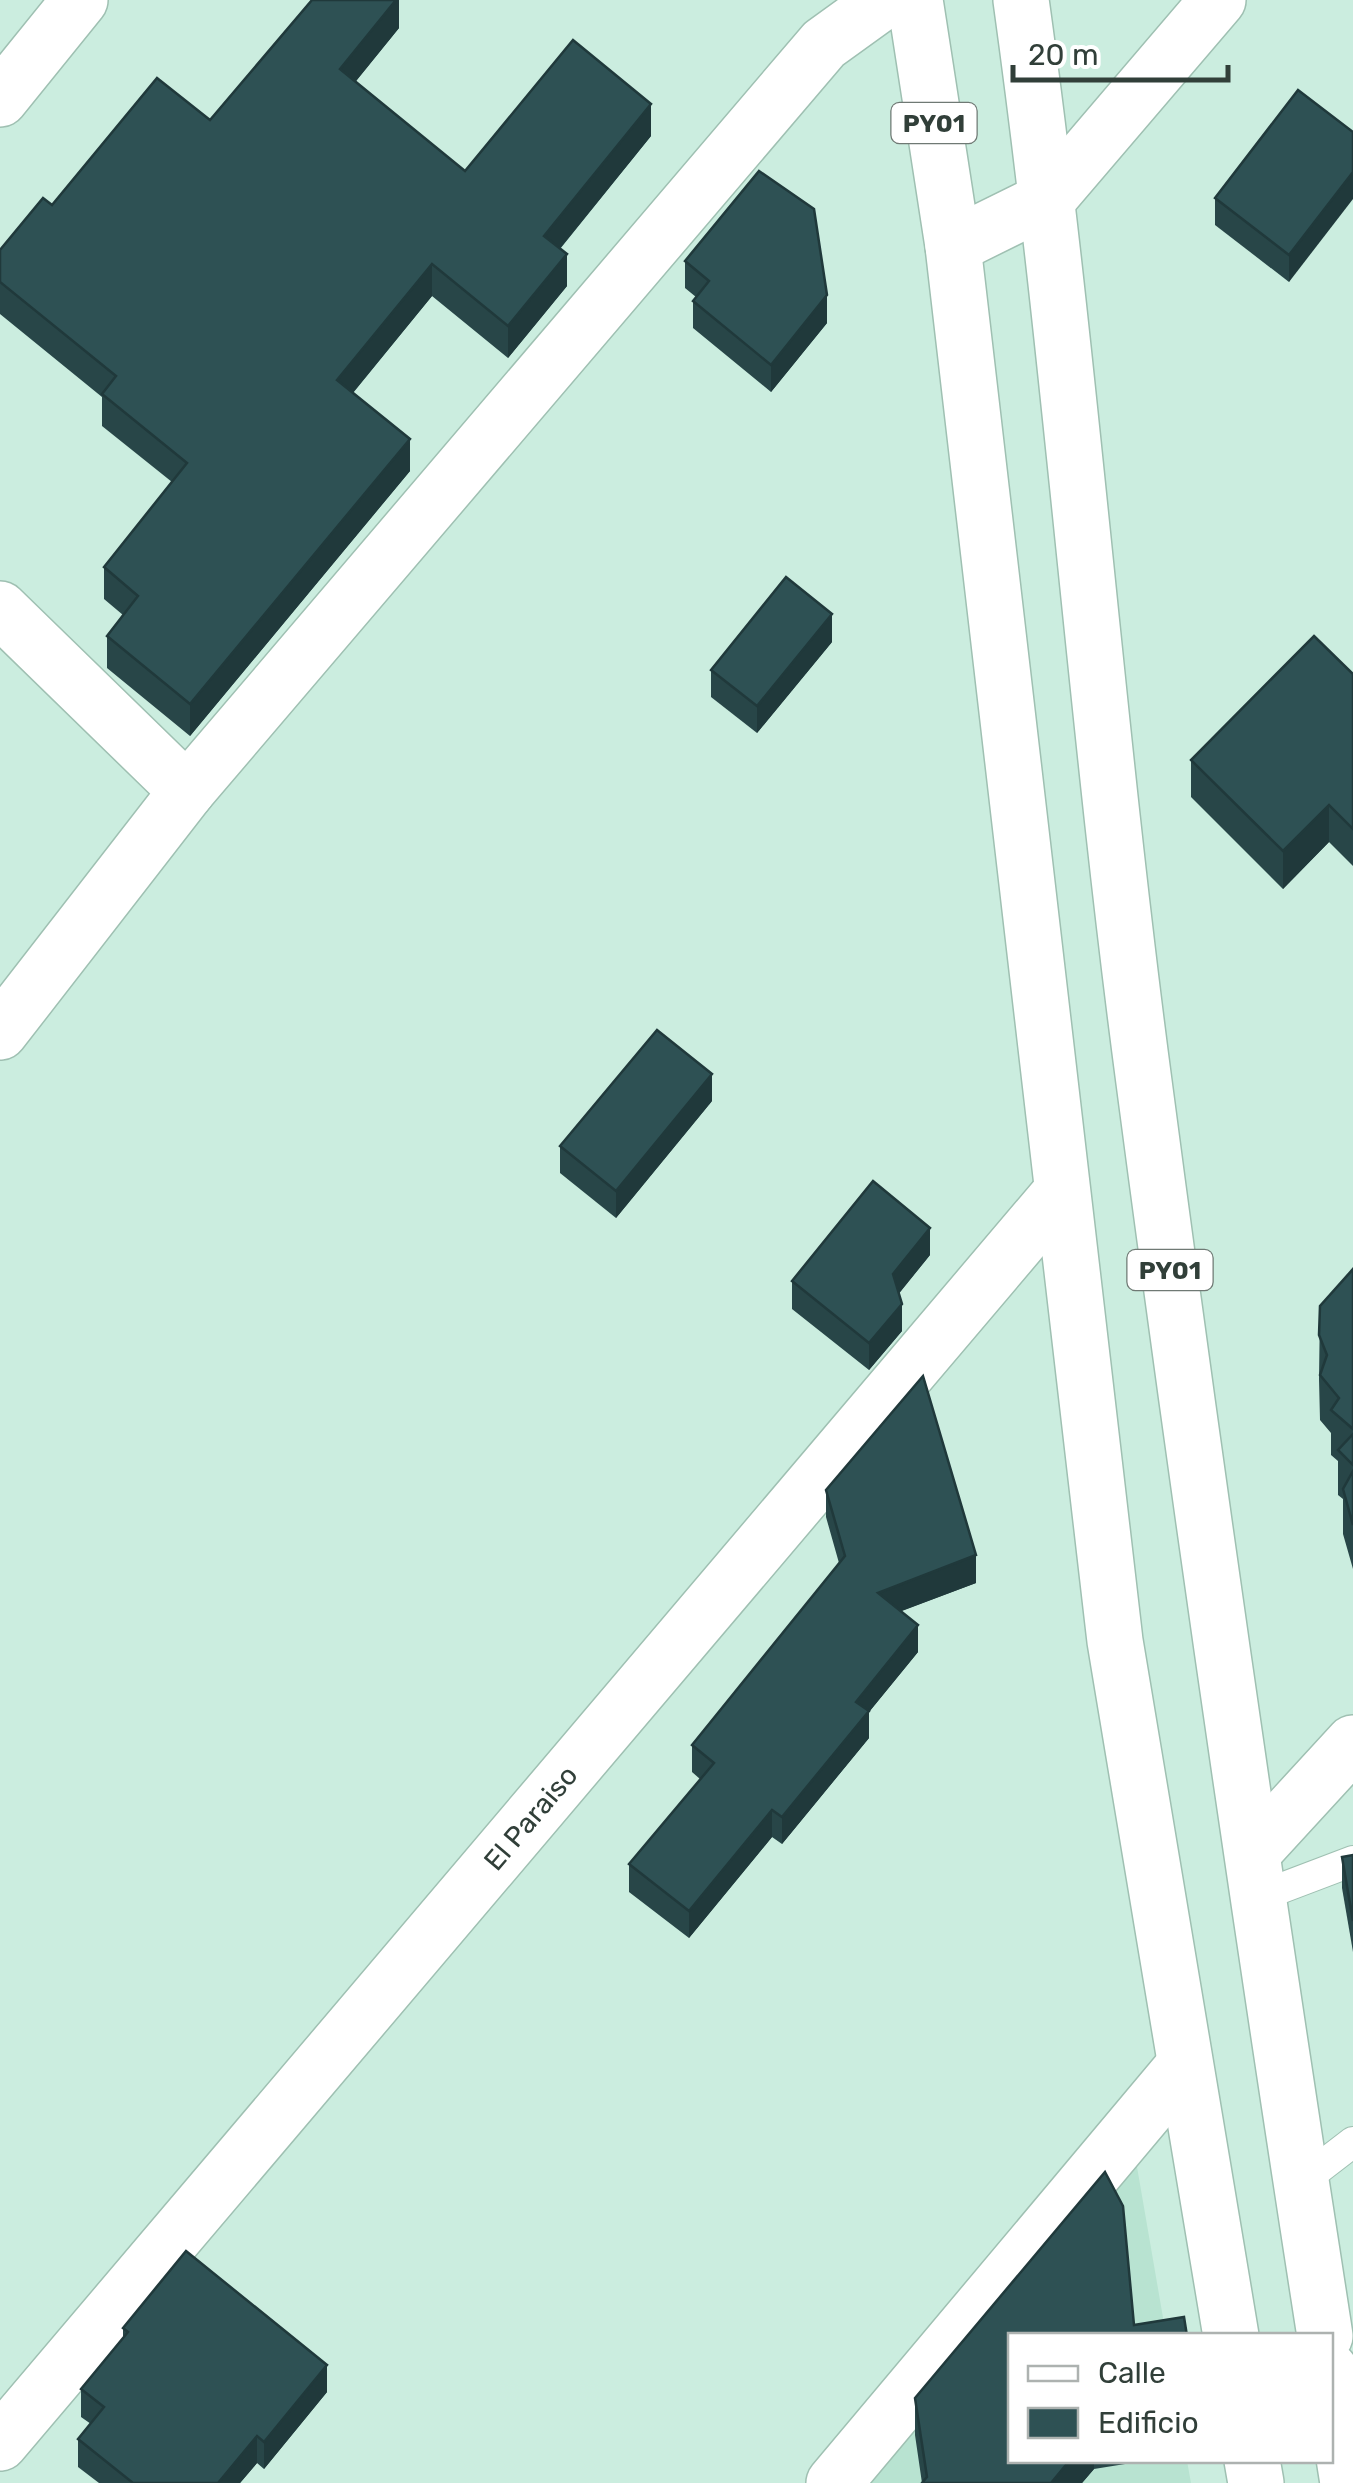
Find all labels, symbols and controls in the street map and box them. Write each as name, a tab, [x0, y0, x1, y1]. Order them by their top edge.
scale bar	[1013, 20, 1228, 82]
text: 20 m	[1028, 37, 1099, 73]
road number: PY01	[892, 103, 976, 143]
road number: PY01	[1128, 1250, 1212, 1290]
street label: El Paraiso	[477, 1759, 584, 1877]
legend	[1008, 2333, 1333, 2463]
text: Calle	[1098, 2355, 1166, 2391]
text: Edificio	[1098, 2405, 1199, 2441]

